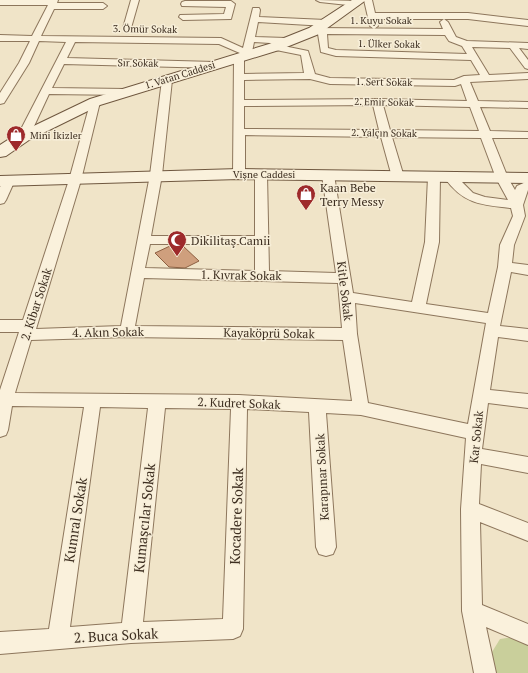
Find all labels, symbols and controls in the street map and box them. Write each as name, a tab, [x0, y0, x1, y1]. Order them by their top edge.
street label: 1. Kuyu Sokak	[350, 14, 413, 27]
street label: 3. Ömür Sokak	[113, 22, 178, 36]
street label: 1. Ülker Sokak	[358, 37, 421, 51]
street label: Sır Sokak	[117, 56, 159, 70]
street label: 1. Vatan Caddesi	[143, 58, 217, 92]
street label: 1. Sert Sokak	[356, 75, 413, 89]
street label: 2. Emir Sokak	[354, 95, 415, 109]
shop icon: Mini İkizler	[5, 124, 27, 152]
street label: 2. Yalçın Sokak	[351, 126, 418, 140]
place label: Mini İkizler	[30, 129, 82, 142]
street label: Vişne Caddesi	[233, 168, 295, 181]
place label: Kaan Bebe Terry Messy	[320, 180, 385, 209]
shop icon: Kaan Bebe Terry Messy	[295, 183, 317, 211]
mosque icon: Dikilitaş Camii	[166, 229, 188, 257]
place label: Dikilitaş Camii	[191, 233, 271, 248]
street label: Kitle Sokak	[334, 260, 356, 322]
street label: 2. Kibar Sokak	[17, 265, 55, 342]
street label: 1. Kıvrak Sokak	[200, 267, 282, 283]
street label: 4. Akın Sokak	[72, 324, 145, 340]
street label: Kayaköprü Sokak	[223, 325, 316, 341]
street label: 2. Kudret Sokak	[197, 394, 282, 412]
street label: Kar Sokak	[466, 409, 486, 464]
street label: Karapınar Sokak	[312, 432, 332, 521]
street label: Kumaşcılar Sokak	[129, 461, 159, 574]
street label: Kocadere Sokak	[225, 466, 247, 565]
street label: Kumral Sokak	[59, 475, 91, 564]
street label: 2. Buca Sokak	[73, 623, 160, 647]

